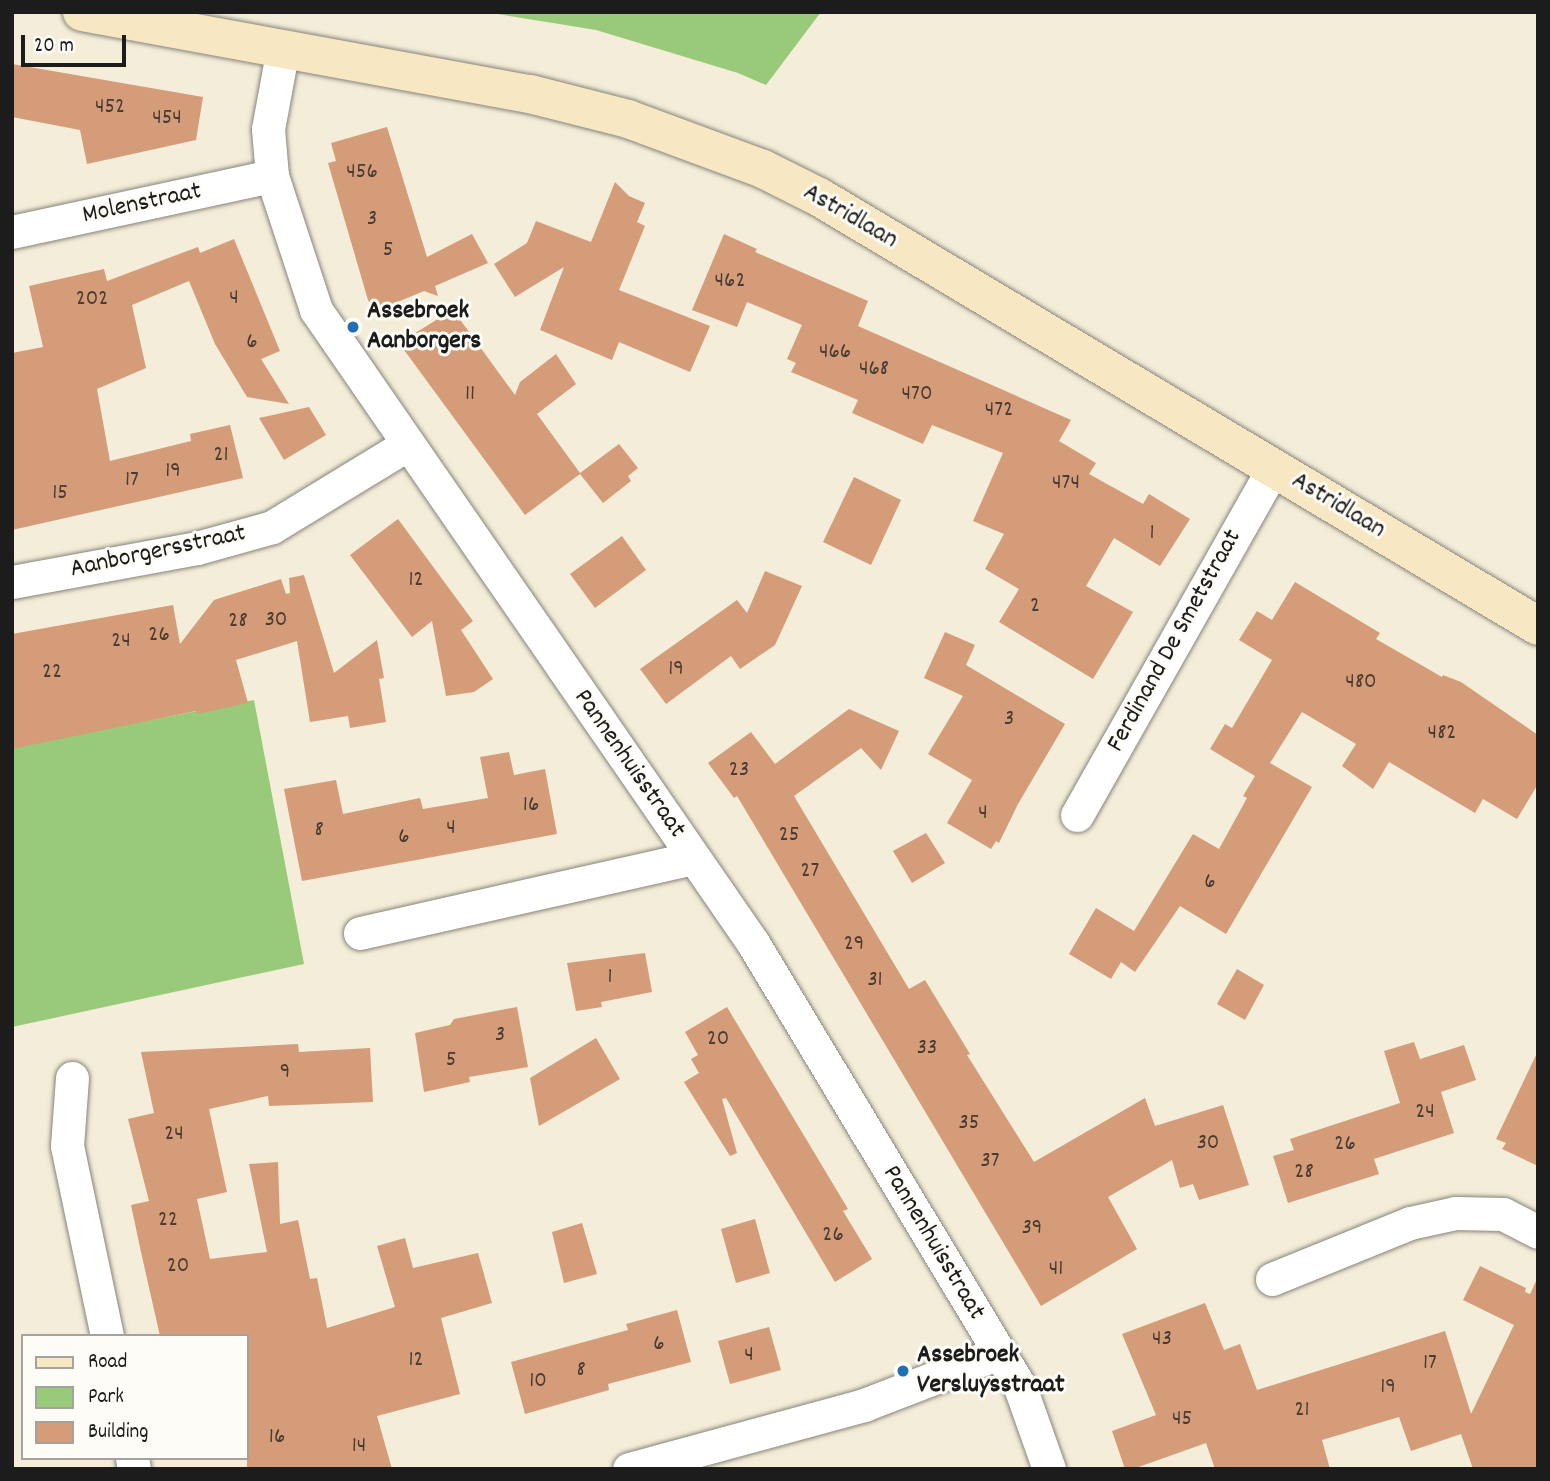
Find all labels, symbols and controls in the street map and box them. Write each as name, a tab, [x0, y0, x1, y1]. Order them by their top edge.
scale bar	[24, 21, 130, 65]
text: 20 m	[34, 32, 74, 62]
house number: 452	[95, 94, 125, 122]
house number: 454	[152, 105, 182, 133]
house number: 456	[346, 159, 378, 187]
street label: Molenstraat	[80, 176, 204, 232]
street label: Astridlaan	[797, 178, 903, 256]
house number: 3	[367, 206, 377, 234]
house number: 5	[383, 237, 393, 265]
house number: 462	[715, 268, 745, 296]
house number: 4	[229, 285, 239, 313]
house number: 202	[76, 286, 108, 314]
place label: Assebroek Aanborgers	[367, 296, 481, 358]
marker: Assebroek Aanborgers	[345, 319, 361, 335]
house number: 6	[246, 329, 258, 357]
house number: 466	[819, 339, 851, 367]
house number: 468	[859, 356, 889, 384]
house number: 11	[465, 381, 475, 409]
house number: 470	[902, 381, 932, 409]
house number: 472	[985, 397, 1013, 425]
house number: 21	[213, 442, 229, 470]
house number: 19	[165, 458, 181, 486]
street label: Astridlaan	[1285, 466, 1391, 546]
house number: 17	[125, 467, 139, 495]
house number: 474	[1052, 470, 1080, 498]
house number: 15	[52, 480, 68, 508]
street label: Aanborgersstraat	[67, 518, 249, 586]
house number: 1	[1149, 520, 1155, 548]
street label: Ferdinand De Smetstraat	[1101, 524, 1249, 758]
house number: 12	[408, 567, 424, 595]
house number: 2	[1030, 593, 1040, 621]
house number: 30	[265, 607, 287, 635]
house number: 28	[228, 608, 248, 636]
house number: 26	[148, 622, 170, 650]
house number: 24	[111, 628, 131, 656]
house number: 19	[668, 656, 684, 684]
house number: 22	[42, 659, 62, 687]
house number: 480	[1345, 669, 1377, 697]
street label: Pannenhuisstraat	[566, 684, 692, 844]
house number: 3	[1004, 706, 1014, 734]
house number: 482	[1428, 720, 1456, 748]
house number: 23	[729, 757, 749, 785]
house number: 16	[523, 792, 539, 820]
house number: 4	[978, 800, 988, 828]
house number: 4	[446, 815, 456, 843]
house number: 8	[314, 817, 324, 845]
house number: 25	[779, 822, 799, 850]
house number: 6	[398, 824, 410, 852]
house number: 27	[801, 858, 819, 886]
house number: 6	[1204, 869, 1216, 897]
house number: 29	[844, 931, 864, 959]
house number: 1	[607, 964, 613, 992]
house number: 31	[867, 967, 883, 995]
house number: 3	[495, 1022, 505, 1050]
house number: 20	[707, 1026, 729, 1054]
house number: 33	[917, 1035, 937, 1063]
house number: 5	[446, 1047, 456, 1075]
house number: 9	[280, 1059, 290, 1087]
house number: 24	[1415, 1099, 1435, 1127]
house number: 35	[959, 1110, 979, 1138]
house number: 24	[164, 1121, 184, 1149]
house number: 30	[1197, 1130, 1219, 1158]
house number: 26	[1334, 1131, 1356, 1159]
house number: 37	[980, 1148, 1000, 1176]
house number: 28	[1294, 1159, 1314, 1187]
street label: Pannenhuisstraat	[875, 1160, 991, 1326]
house number: 22	[158, 1207, 178, 1235]
house number: 39	[1022, 1215, 1042, 1243]
house number: 26	[822, 1222, 844, 1250]
house number: 20	[167, 1253, 189, 1281]
house number: 41	[1049, 1256, 1063, 1284]
house number: 43	[1152, 1326, 1172, 1354]
house number: 6	[653, 1331, 665, 1359]
legend	[21, 1334, 248, 1460]
place label: Assebroek Versluysstraat	[917, 1340, 1065, 1402]
house number: 4	[744, 1342, 754, 1370]
house number: 12	[408, 1347, 424, 1375]
text: Road	[88, 1348, 127, 1378]
house number: 17	[1423, 1350, 1437, 1378]
house number: 8	[576, 1357, 586, 1385]
marker: Assebroek Versluysstraat	[895, 1363, 911, 1379]
house number: 10	[529, 1368, 547, 1396]
house number: 19	[1380, 1374, 1396, 1402]
text: Park	[88, 1383, 124, 1413]
house number: 21	[1294, 1397, 1310, 1425]
house number: 45	[1172, 1406, 1192, 1434]
text: Building	[88, 1418, 148, 1448]
house number: 16	[269, 1424, 285, 1452]
house number: 14	[352, 1433, 366, 1461]

